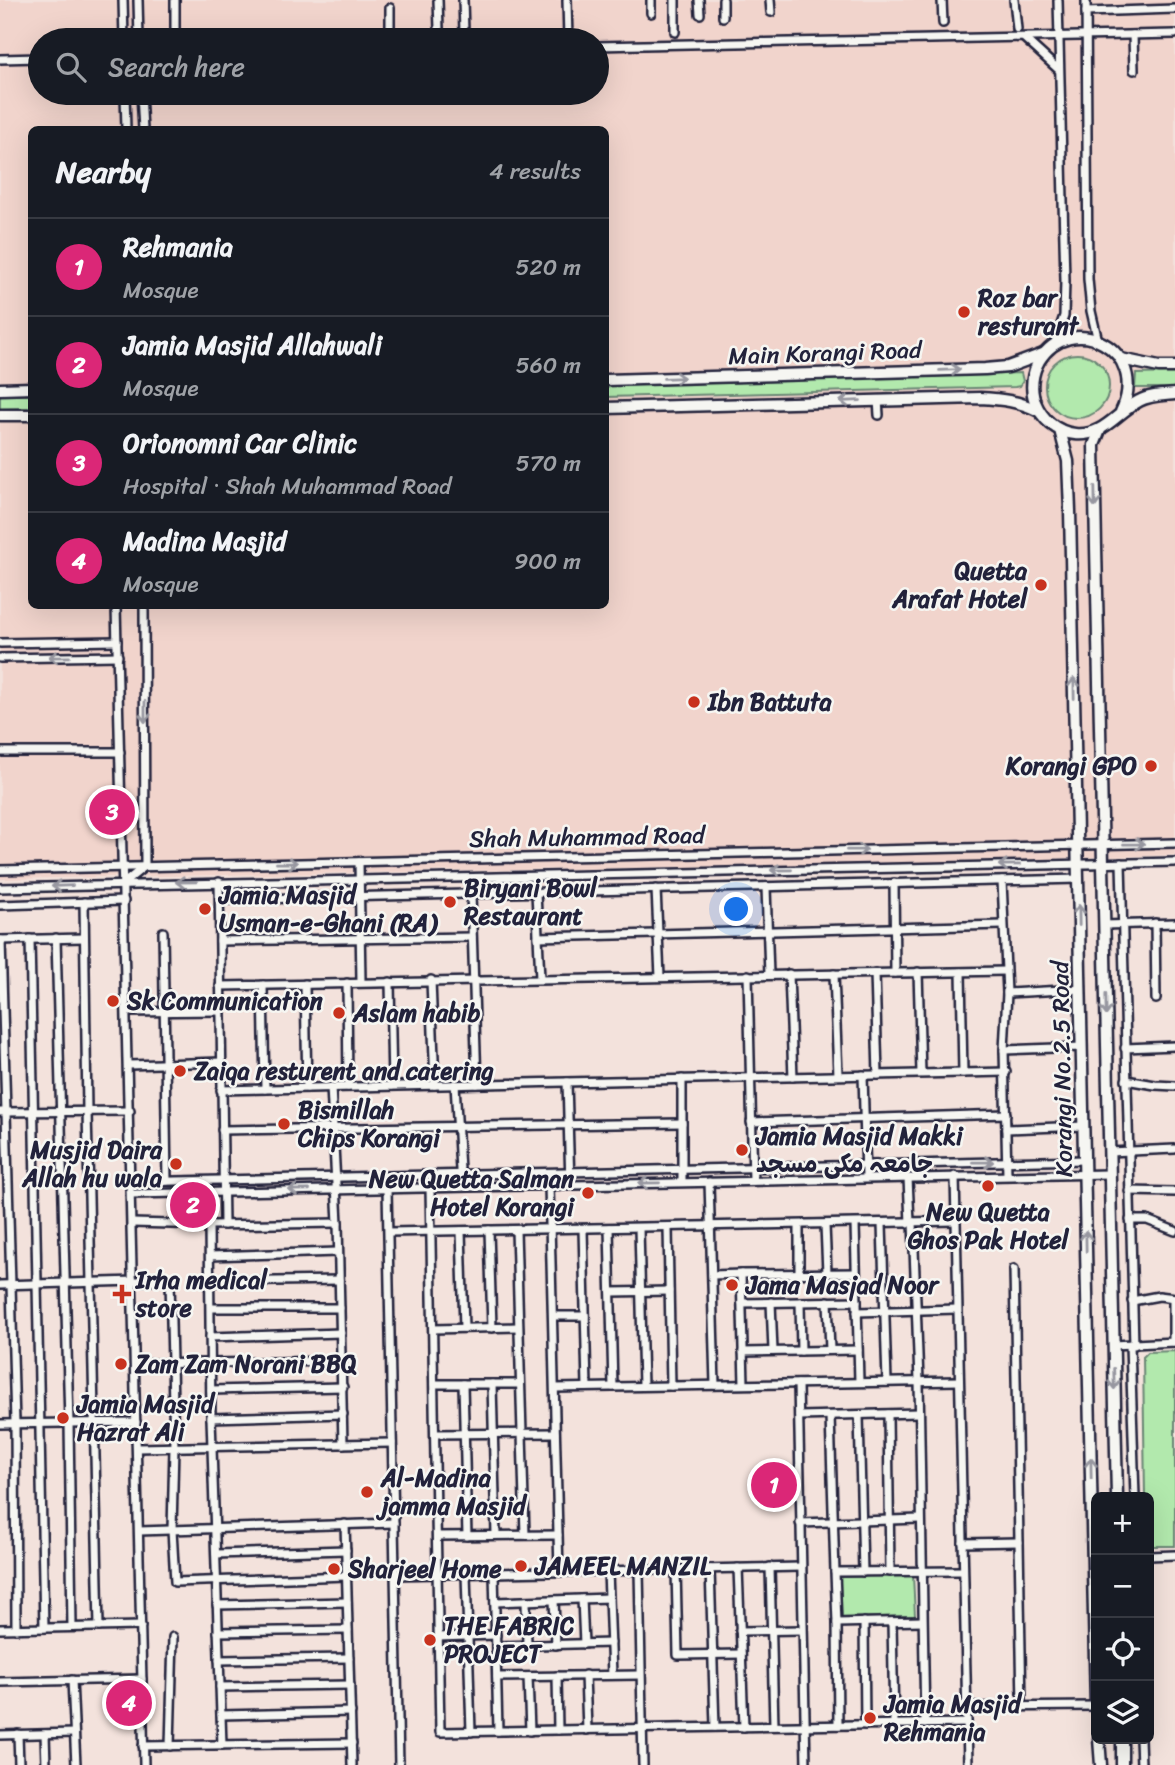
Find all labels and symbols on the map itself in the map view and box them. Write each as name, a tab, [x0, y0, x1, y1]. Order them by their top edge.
place label: Roz bar resturant	[977, 277, 1080, 347]
marker: Roz bar resturant	[956, 304, 972, 320]
street label: Main Korangi Road	[728, 329, 924, 377]
one-way arrow	[938, 364, 961, 377]
one-way arrow	[662, 371, 685, 385]
one-way arrow	[839, 394, 862, 408]
one-way arrow	[1088, 486, 1102, 509]
place label: Quetta Arafat Hotel	[891, 550, 1028, 620]
marker: Quetta Arafat Hotel	[1033, 577, 1049, 593]
one-way arrow	[48, 650, 71, 664]
one-way arrow	[1067, 677, 1081, 700]
place label: Ibn Battuta	[706, 681, 832, 723]
marker: Ibn Battuta	[686, 694, 702, 710]
one-way arrow	[138, 700, 152, 723]
place label: Korangi GPO	[1005, 745, 1137, 787]
marker: Korangi GPO	[1143, 758, 1159, 774]
pin: 3	[89, 786, 135, 838]
street label: Shah Muhammad Road	[469, 814, 708, 860]
one-way arrow	[1122, 837, 1145, 850]
one-way arrow	[845, 843, 868, 856]
one-way arrow	[275, 856, 298, 870]
one-way arrow	[998, 858, 1021, 872]
one-way arrow	[770, 863, 793, 877]
place label: Biryani Bowl Restaurant	[463, 867, 598, 937]
place label: Jamia Masjid Usman-e-Ghani (RA)	[217, 874, 438, 944]
one-way arrow	[175, 876, 198, 889]
one-way arrow	[51, 879, 74, 892]
your location	[719, 892, 753, 926]
marker: Biryani Bowl Restaurant	[442, 894, 458, 910]
marker: Jamia Masjid Usman-e-Ghani (RA)	[197, 901, 213, 917]
one-way arrow	[1073, 904, 1086, 927]
street label: Korangi No.2.5 Road	[1039, 958, 1085, 1177]
place label: Sk Communication	[126, 980, 323, 1022]
place label: Aslam habib	[352, 992, 480, 1034]
marker: Sk Communication	[105, 993, 121, 1009]
one-way arrow	[1099, 993, 1112, 1016]
marker: Aslam habib	[331, 1005, 347, 1021]
place label: Zaiqa resturent and catering	[193, 1050, 494, 1092]
marker: Zaiqa resturent and catering	[172, 1063, 188, 1079]
place label: Bismillah Chips Korangi	[297, 1089, 441, 1159]
place label: Jamia Masjid Makki جامعہ مکی مسجد	[754, 1115, 964, 1185]
marker: Bismillah Chips Korangi	[276, 1116, 292, 1132]
place label: Musjid Daira Allah hu wala	[22, 1129, 163, 1199]
marker: Jamia Masjid Makki جامعہ مکی مسجد	[734, 1142, 750, 1158]
one-way arrow	[971, 1155, 994, 1168]
marker: Musjid Daira Allah hu wala	[168, 1156, 184, 1172]
place label: New Quetta Salman Hotel Korangi	[368, 1158, 575, 1228]
one-way arrow	[638, 1176, 661, 1190]
marker: New Quetta Ghos Pak Hotel	[980, 1178, 996, 1194]
pin: 2	[170, 1179, 216, 1231]
one-way arrow	[288, 1184, 311, 1197]
marker: New Quetta Salman Hotel Korangi	[580, 1185, 596, 1201]
place label: New Quetta Ghos Pak Hotel	[908, 1191, 1069, 1261]
one-way arrow	[1080, 1230, 1093, 1253]
place label: Irha medical store	[134, 1259, 268, 1329]
place label: Jama Masjad Noor	[744, 1264, 940, 1306]
marker: Jama Masjad Noor	[724, 1277, 740, 1293]
marker: Irha medical store	[114, 1286, 130, 1302]
place label: Zam Zam Norani BBQ	[134, 1343, 357, 1385]
marker: Zam Zam Norani BBQ	[113, 1356, 129, 1372]
one-way arrow	[1108, 1367, 1121, 1390]
place label: Jamia Masjid Hazrat Ali	[75, 1383, 216, 1453]
marker: Jamia Masjid Hazrat Ali	[55, 1410, 71, 1426]
place label: Al-Madina jamma Masjid	[376, 1457, 528, 1527]
one-way arrow	[1084, 1457, 1098, 1480]
pin: 1	[751, 1459, 797, 1511]
marker: Al-Madina jamma Masjid	[359, 1484, 375, 1500]
place label: JAMEEL MANZIL	[533, 1545, 712, 1587]
place label: Sharjeel Home	[347, 1548, 502, 1590]
marker: JAMEEL MANZIL	[513, 1558, 529, 1574]
marker: Sharjeel Home	[326, 1561, 342, 1577]
place label: THE FABRIC PROJECT	[444, 1605, 575, 1675]
marker: THE FABRIC PROJECT	[422, 1632, 438, 1648]
pin: 4	[106, 1677, 152, 1729]
place label: Jamia Masjid Rehmania	[882, 1683, 1023, 1753]
marker: Jamia Masjid Rehmania	[862, 1710, 878, 1726]

